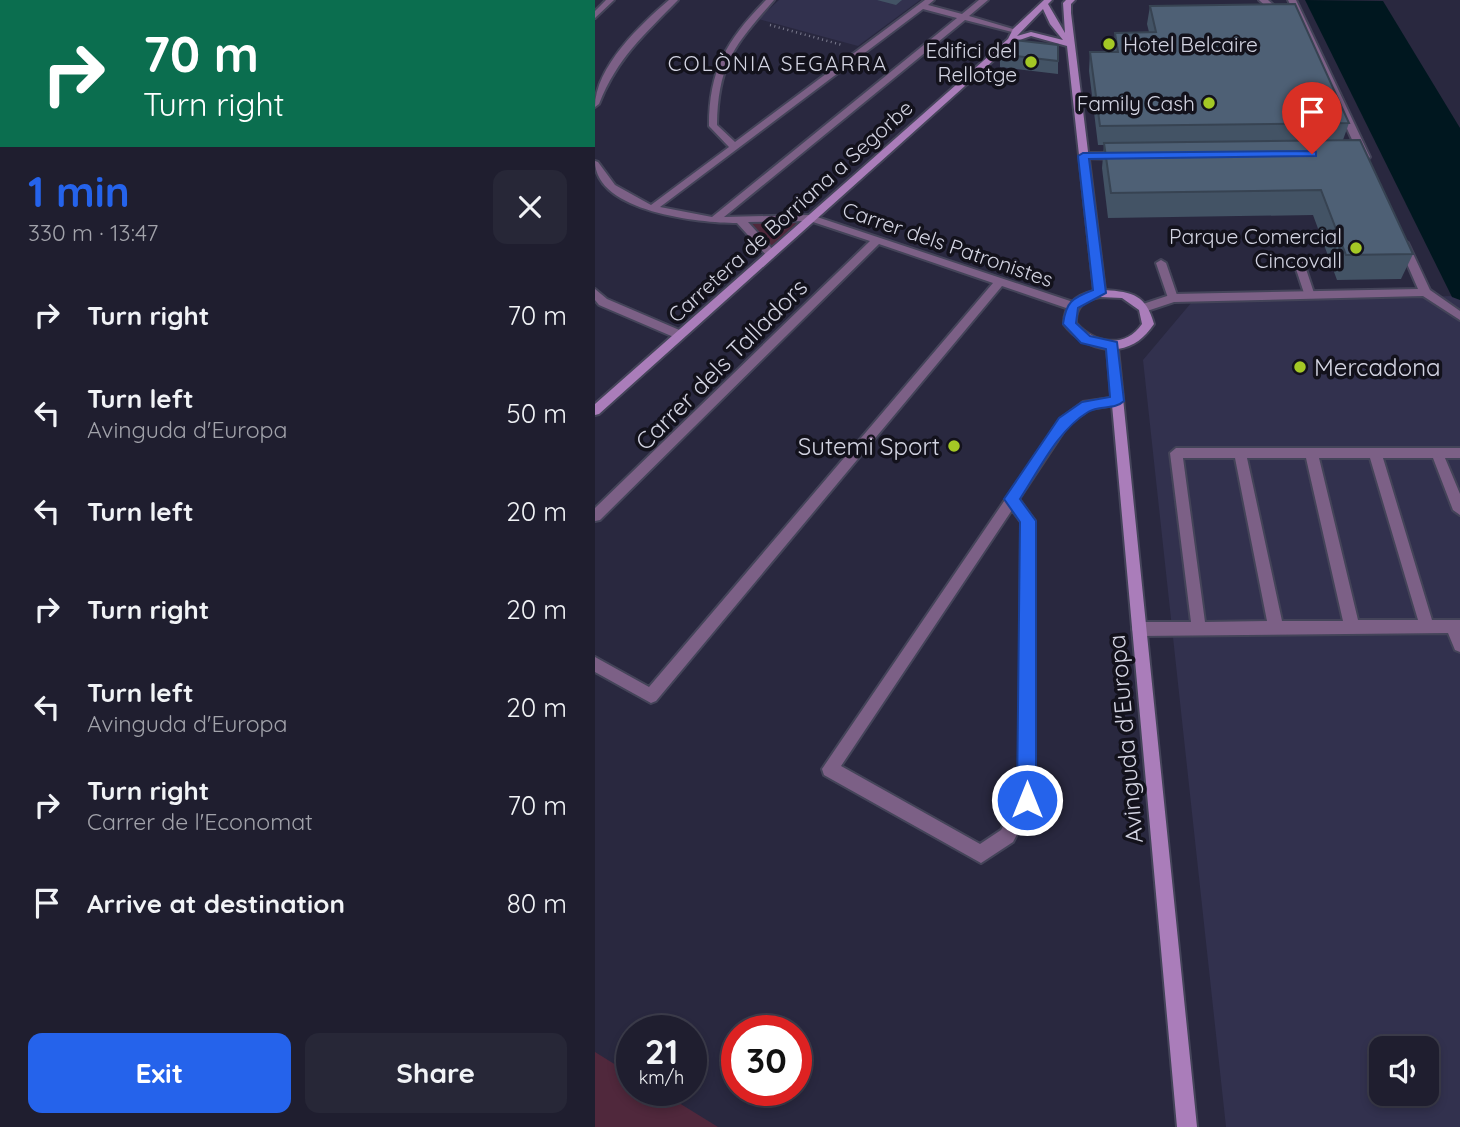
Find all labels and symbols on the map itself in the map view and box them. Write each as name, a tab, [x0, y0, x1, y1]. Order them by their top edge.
place label: Hotel Belcaire	[1123, 31, 1258, 57]
marker: Hotel Belcaire	[1101, 36, 1117, 52]
place label: Edifici del Rellotge	[925, 37, 1017, 87]
district label: COLÒNIA SEGARRA	[668, 50, 888, 76]
marker: Edifici del Rellotge	[1023, 54, 1039, 70]
pin	[1282, 82, 1342, 154]
place label: Family Cash	[1077, 90, 1195, 116]
street label: Carretera de Borriana a Segorbe	[662, 94, 918, 328]
marker: Family Cash	[1201, 95, 1217, 111]
street label: Carrer dels Patronistes	[839, 196, 1057, 292]
place label: Parque Comercial Cincovall	[1169, 223, 1342, 273]
marker: Parque Comercial Cincovall	[1348, 240, 1364, 256]
street label: Carrer dels Talladors	[629, 272, 813, 456]
place label: Mercadona	[1314, 352, 1441, 382]
marker: Mercadona	[1292, 359, 1308, 375]
place label: Sutemi Sport	[798, 431, 940, 461]
marker: Sutemi Sport	[946, 438, 962, 454]
street label: Avinguda d'Europa	[1101, 634, 1149, 844]
position arrow	[990, 763, 1064, 837]
speed limit sign: 30	[721, 1015, 812, 1106]

